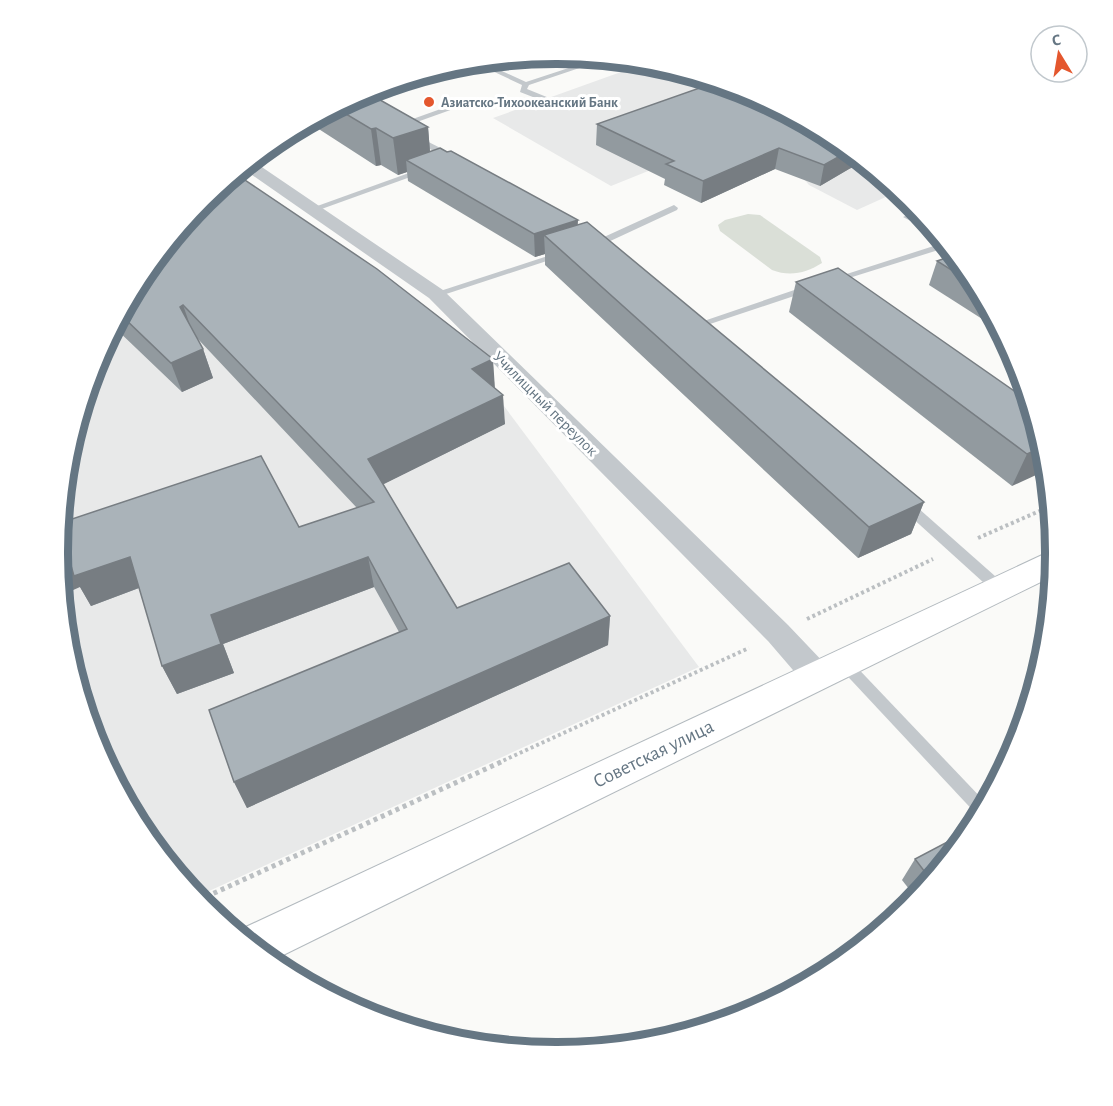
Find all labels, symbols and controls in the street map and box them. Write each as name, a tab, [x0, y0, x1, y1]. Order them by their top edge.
north arrow	[1029, 24, 1089, 84]
text: С	[1050, 32, 1062, 49]
marker: Азиатско-Тихоокеанский Банк	[422, 95, 436, 109]
place label: Азиатско-Тихоокеанский Банк	[441, 96, 618, 110]
street label: Училищный переулок	[489, 348, 601, 460]
street label: Советская улица	[590, 716, 717, 792]

